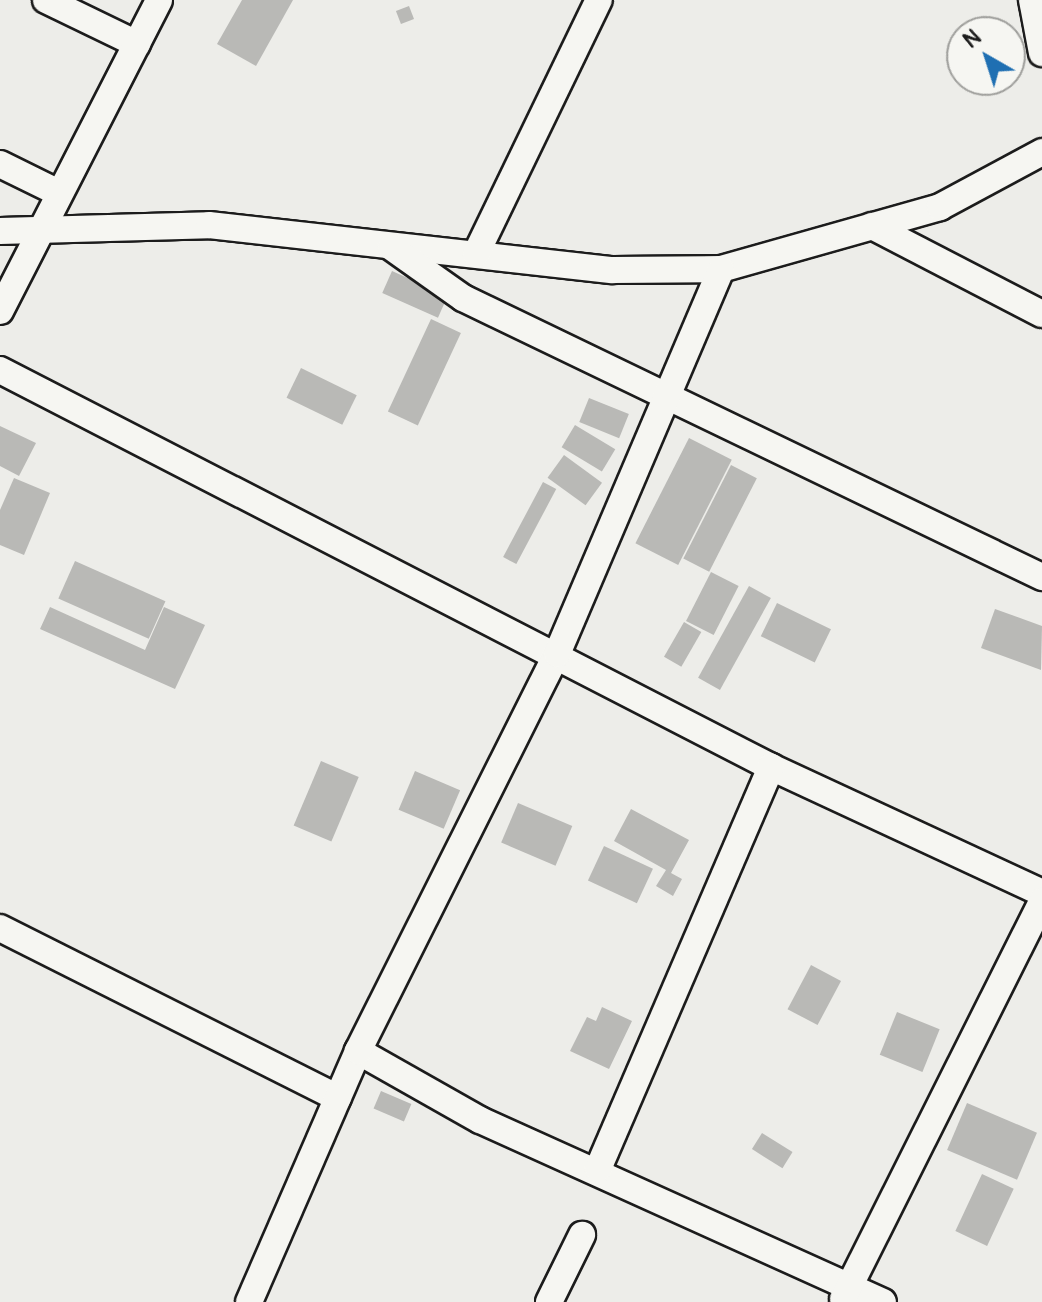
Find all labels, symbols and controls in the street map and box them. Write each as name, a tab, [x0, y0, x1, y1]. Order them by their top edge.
north arrow	[946, 16, 1026, 96]
text: N	[958, 23, 987, 54]

